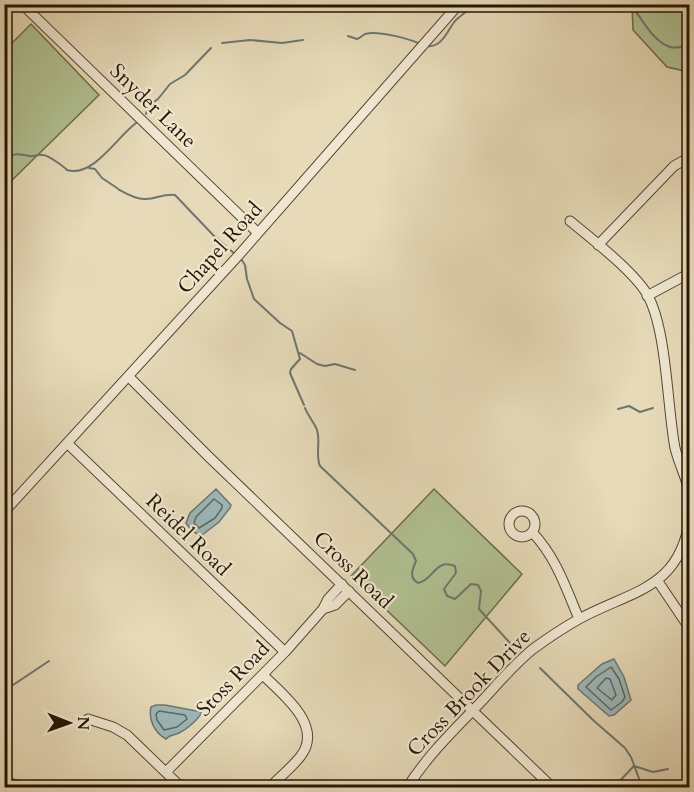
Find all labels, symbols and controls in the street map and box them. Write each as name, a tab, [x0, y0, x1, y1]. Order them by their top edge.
street label: Snyder Lane	[103, 57, 203, 155]
street label: Chapel Road	[171, 196, 269, 300]
street label: Reidel Road	[139, 487, 237, 583]
street label: Cross Road	[307, 525, 399, 615]
street label: Cross Brook Drive	[401, 623, 537, 763]
street label: Stoss Road	[190, 635, 276, 723]
north arrow	[39, 693, 99, 753]
text: N	[72, 716, 94, 730]

